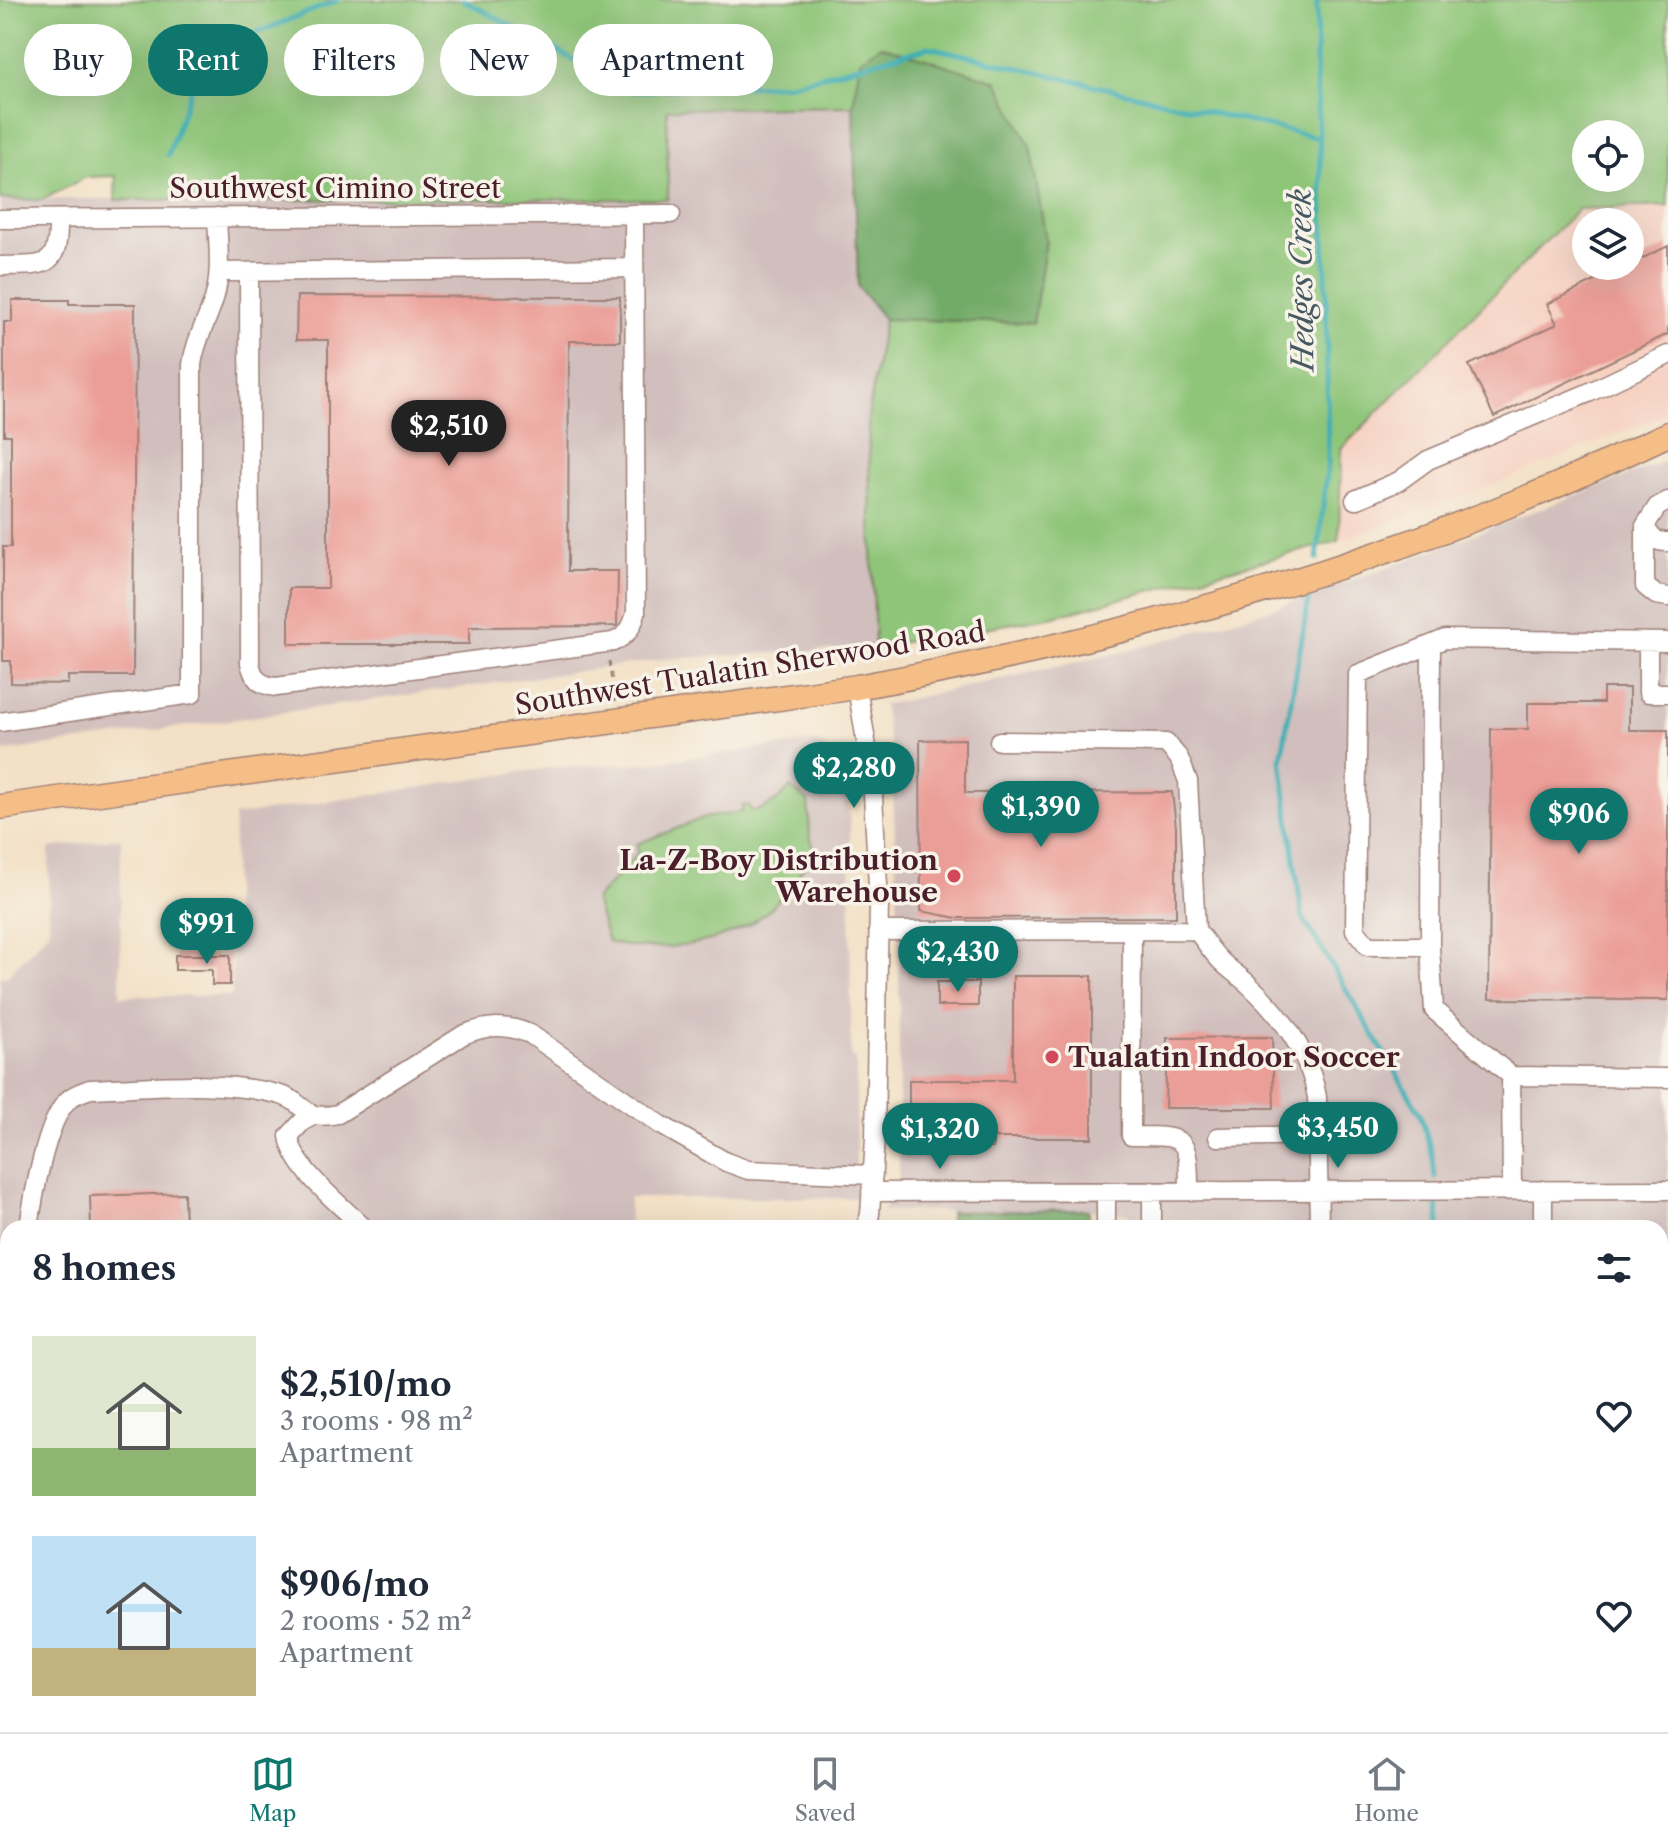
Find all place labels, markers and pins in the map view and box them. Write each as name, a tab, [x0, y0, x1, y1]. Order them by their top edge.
pin: $2,510	[384, 400, 514, 468]
pin: $2,280	[789, 742, 919, 810]
pin: $1,390	[976, 781, 1106, 849]
pin: $906	[1532, 788, 1626, 856]
place label: La-Z-Boy Distribution Warehouse	[619, 843, 938, 909]
marker: La-Z-Boy Distribution Warehouse	[945, 867, 963, 885]
pin: $991	[160, 898, 254, 966]
pin: $2,430	[893, 926, 1023, 994]
place label: Tualatin Indoor Soccer	[1068, 1040, 1400, 1074]
marker: Tualatin Indoor Soccer	[1043, 1048, 1061, 1066]
pin: $3,450	[1273, 1102, 1403, 1170]
pin: $1,320	[875, 1103, 1005, 1171]

